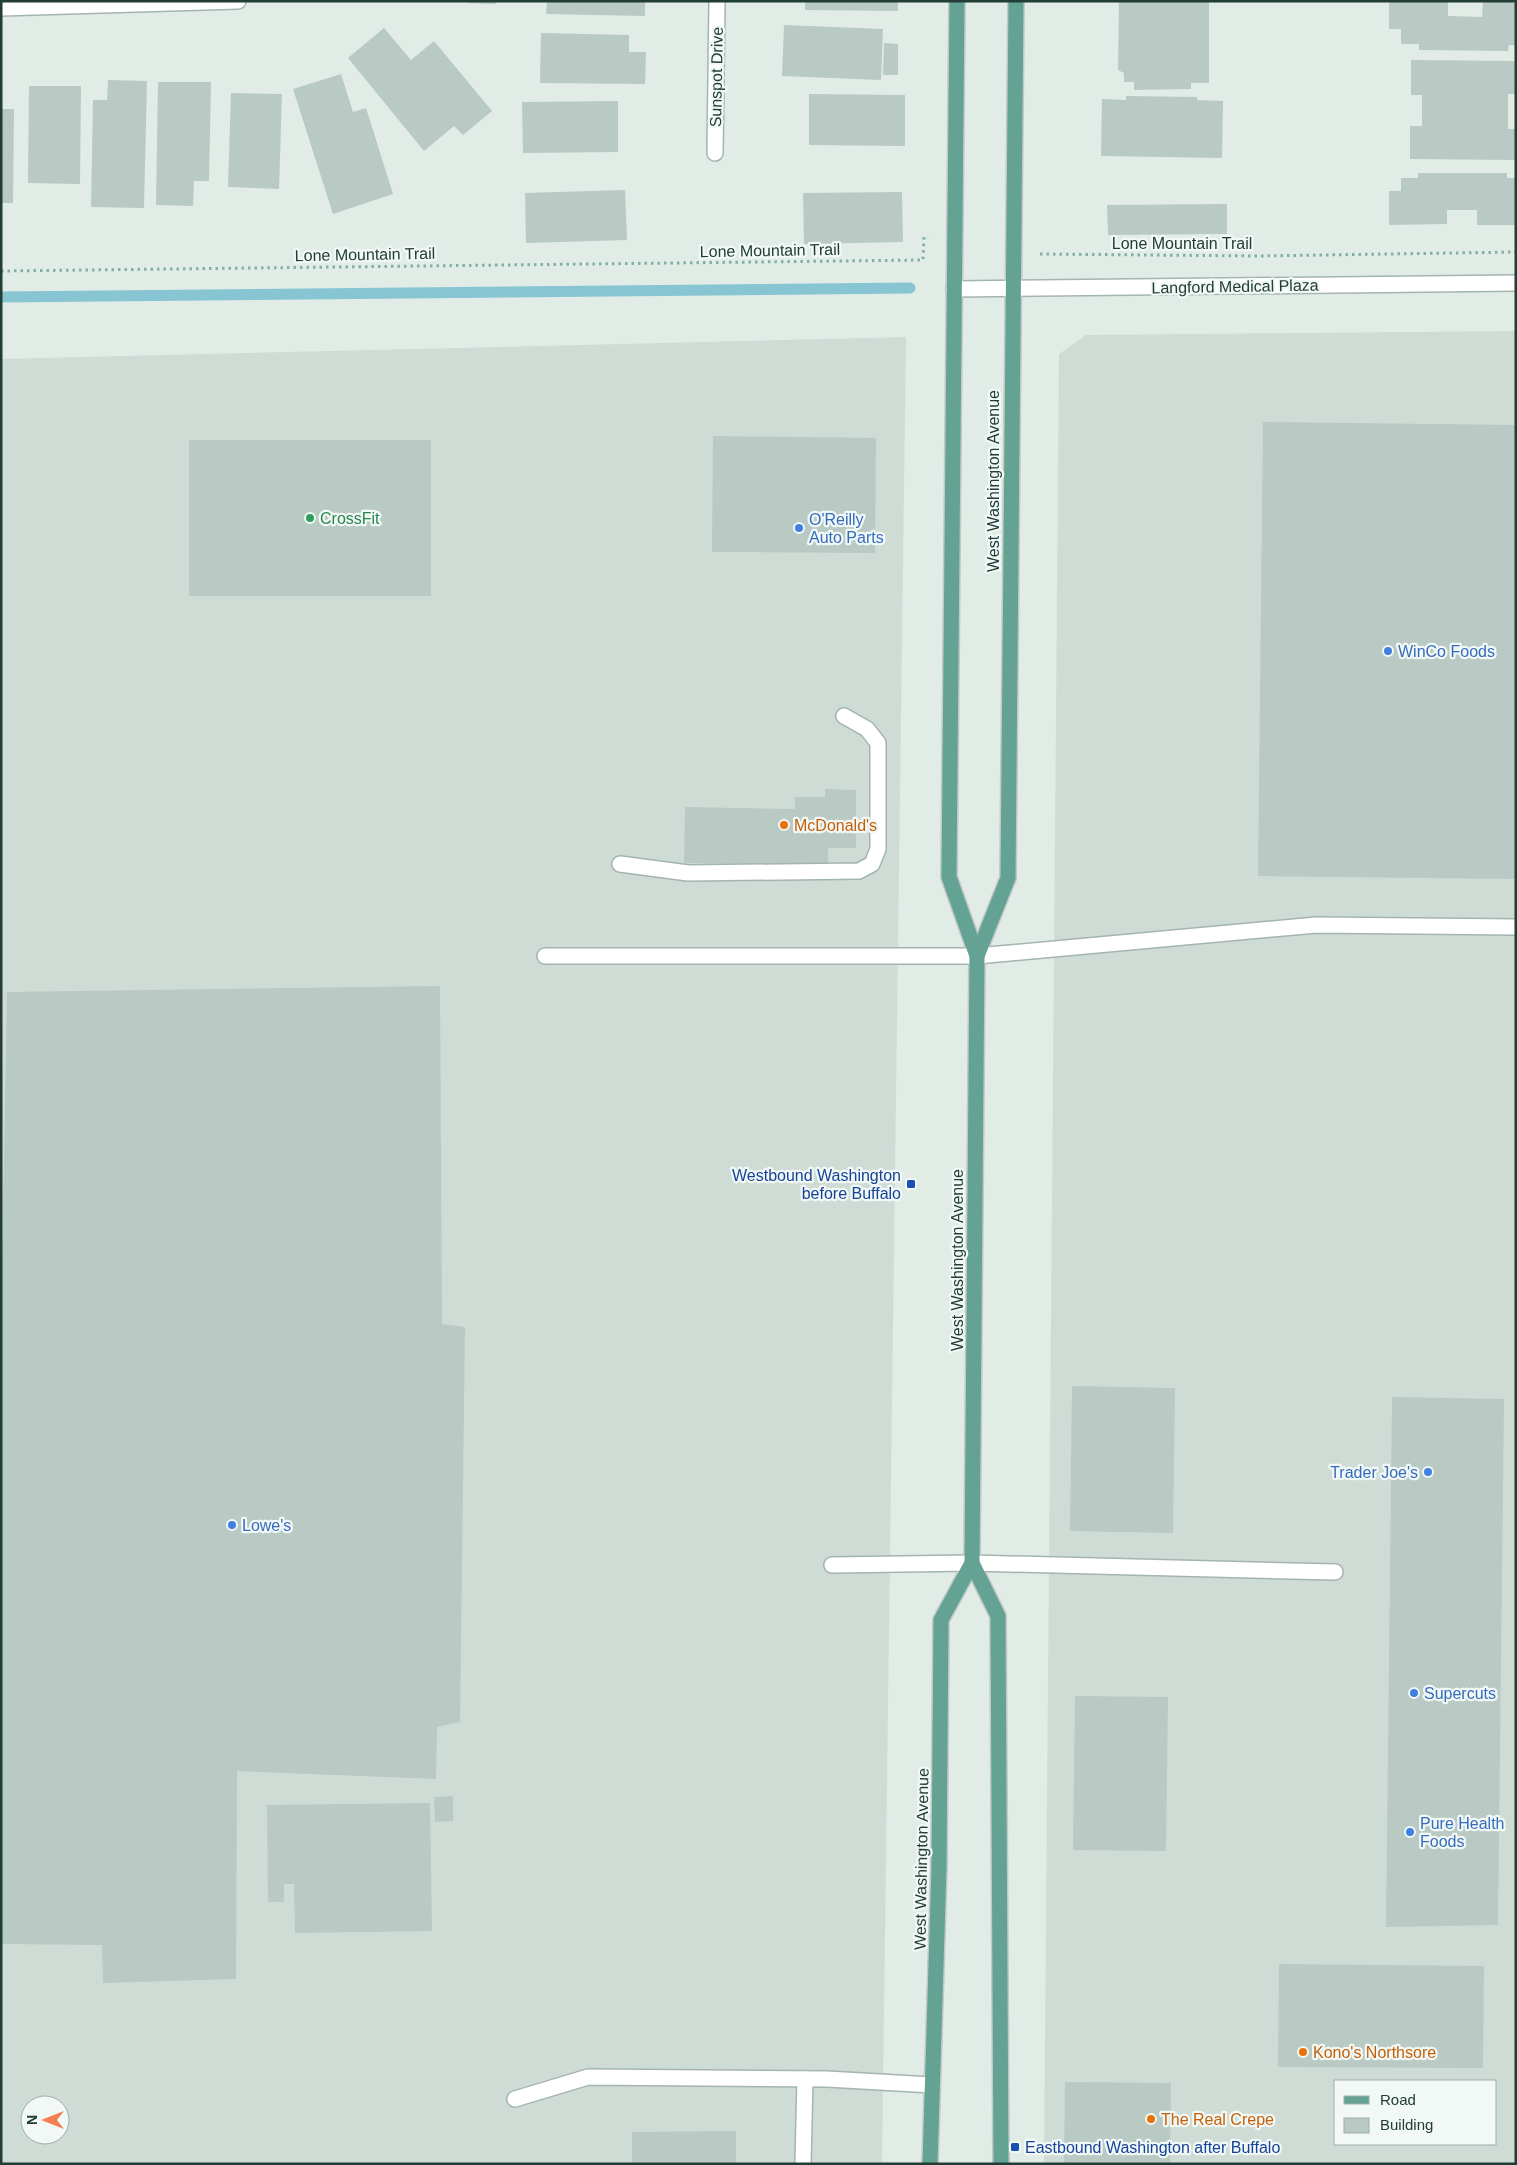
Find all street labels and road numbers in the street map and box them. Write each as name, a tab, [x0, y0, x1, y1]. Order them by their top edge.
street label: Sunspot Drive	[707, 27, 726, 127]
street label: Lone Mountain Trail	[1112, 235, 1252, 252]
street label: Lone Mountain Trail	[700, 241, 840, 260]
street label: Lone Mountain Trail	[295, 245, 435, 264]
street label: Langford Medical Plaza	[1151, 277, 1319, 296]
street label: West Washington Avenue	[985, 390, 1002, 572]
street label: West Washington Avenue	[949, 1169, 966, 1351]
street label: West Washington Avenue	[911, 1768, 932, 1950]

